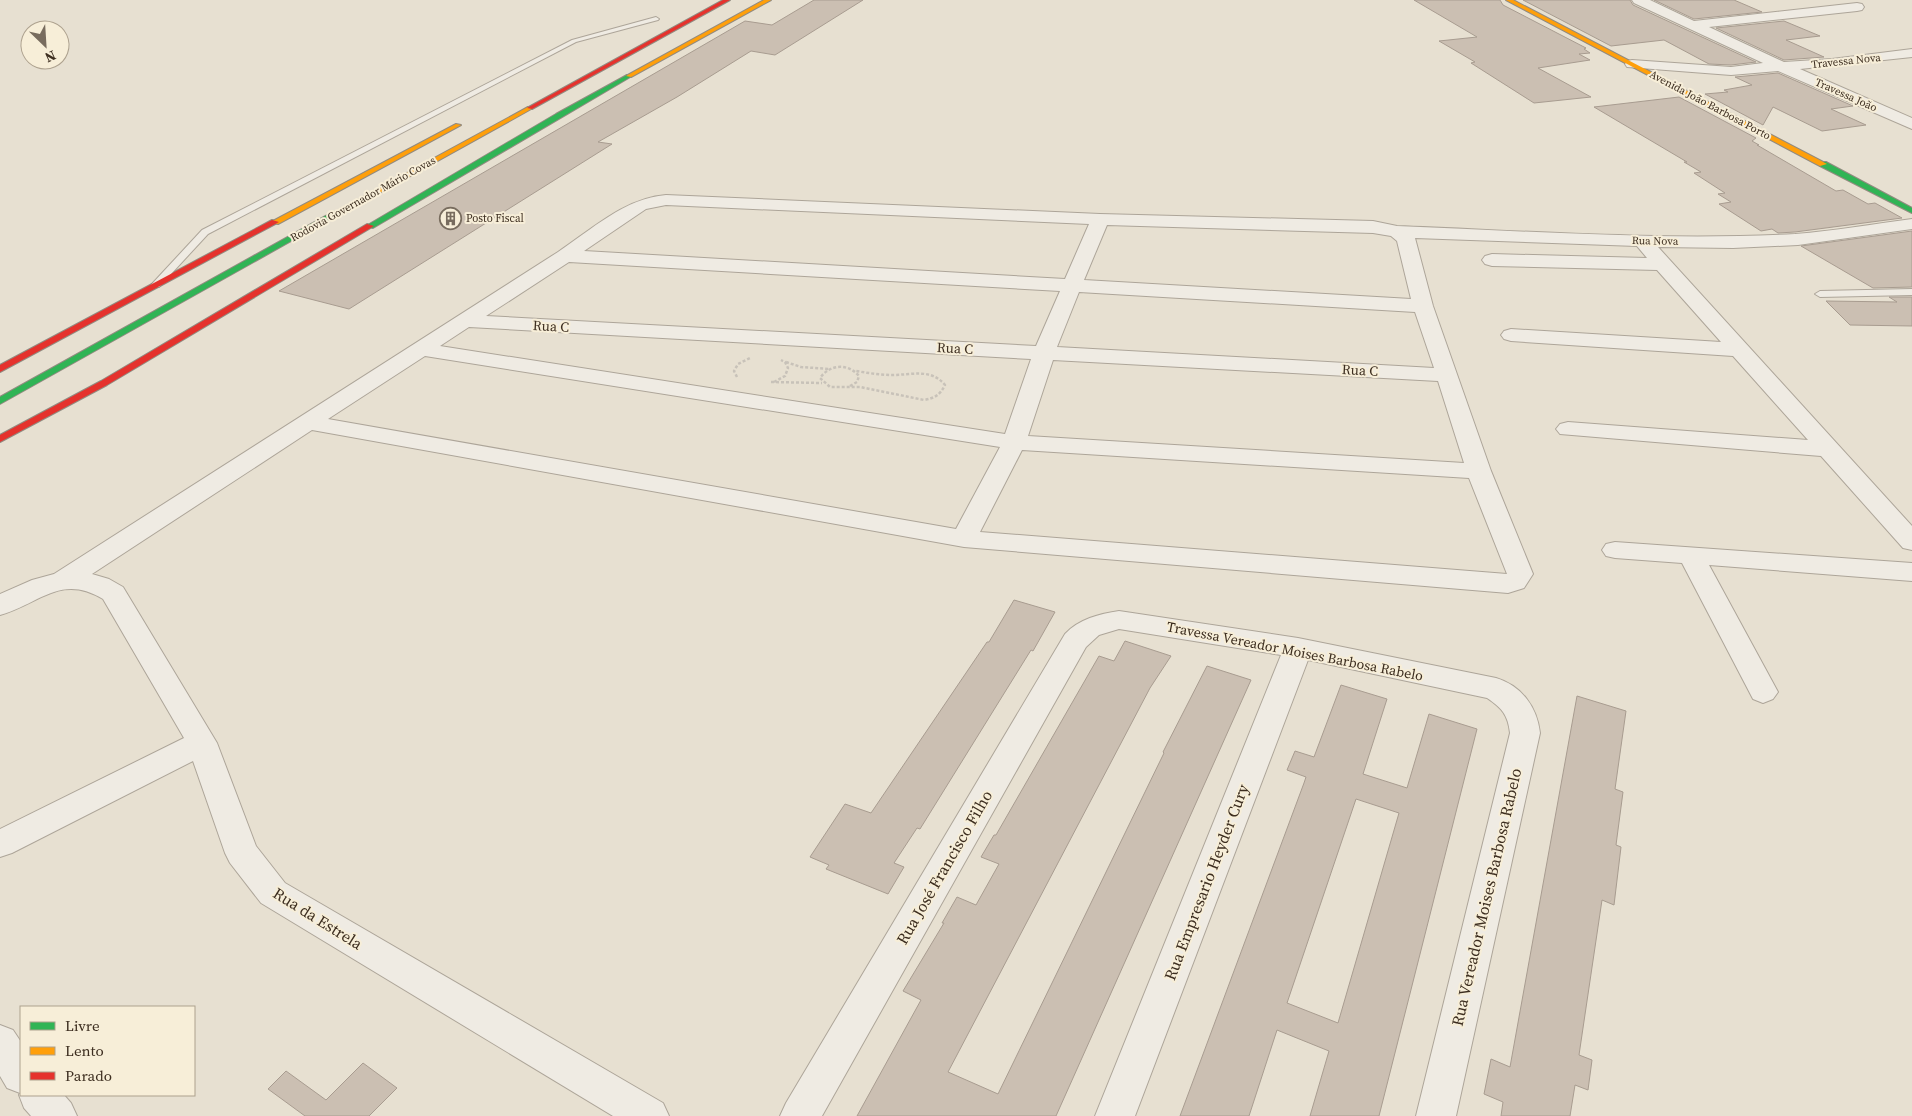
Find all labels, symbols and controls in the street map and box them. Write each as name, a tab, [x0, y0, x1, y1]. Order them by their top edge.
north arrow	[20, 20, 70, 70]
text: N	[42, 46, 59, 68]
street label: Travessa Nova	[1810, 50, 1882, 72]
street label: Avenida João Barbosa Porto	[1647, 67, 1773, 143]
street label: Travessa João	[1813, 75, 1879, 115]
street label: Rodovia Governador Mário Covas	[288, 153, 438, 245]
building icon: Posto Fiscal	[438, 206, 462, 230]
place label: Posto Fiscal	[466, 211, 524, 226]
street label: Rua Nova	[1632, 233, 1679, 249]
street label: Rua C	[532, 315, 570, 337]
street label: Rua C	[936, 337, 974, 359]
street label: Rua C	[1341, 359, 1379, 381]
street label: Travessa Vereador Moises Barbosa Rabelo	[1165, 616, 1425, 686]
street label: Rua Vereador Moises Barbosa Rabelo	[1446, 766, 1526, 1028]
street label: Rua Empresario Heyder Cury	[1158, 780, 1254, 983]
street label: Rua José Francisco Filho	[891, 786, 997, 948]
street label: Rua da Estrela	[269, 882, 368, 955]
legend	[20, 1006, 195, 1096]
text: Livre	[65, 1015, 100, 1036]
text: Lento	[65, 1040, 104, 1061]
text: Parado	[65, 1065, 112, 1086]

